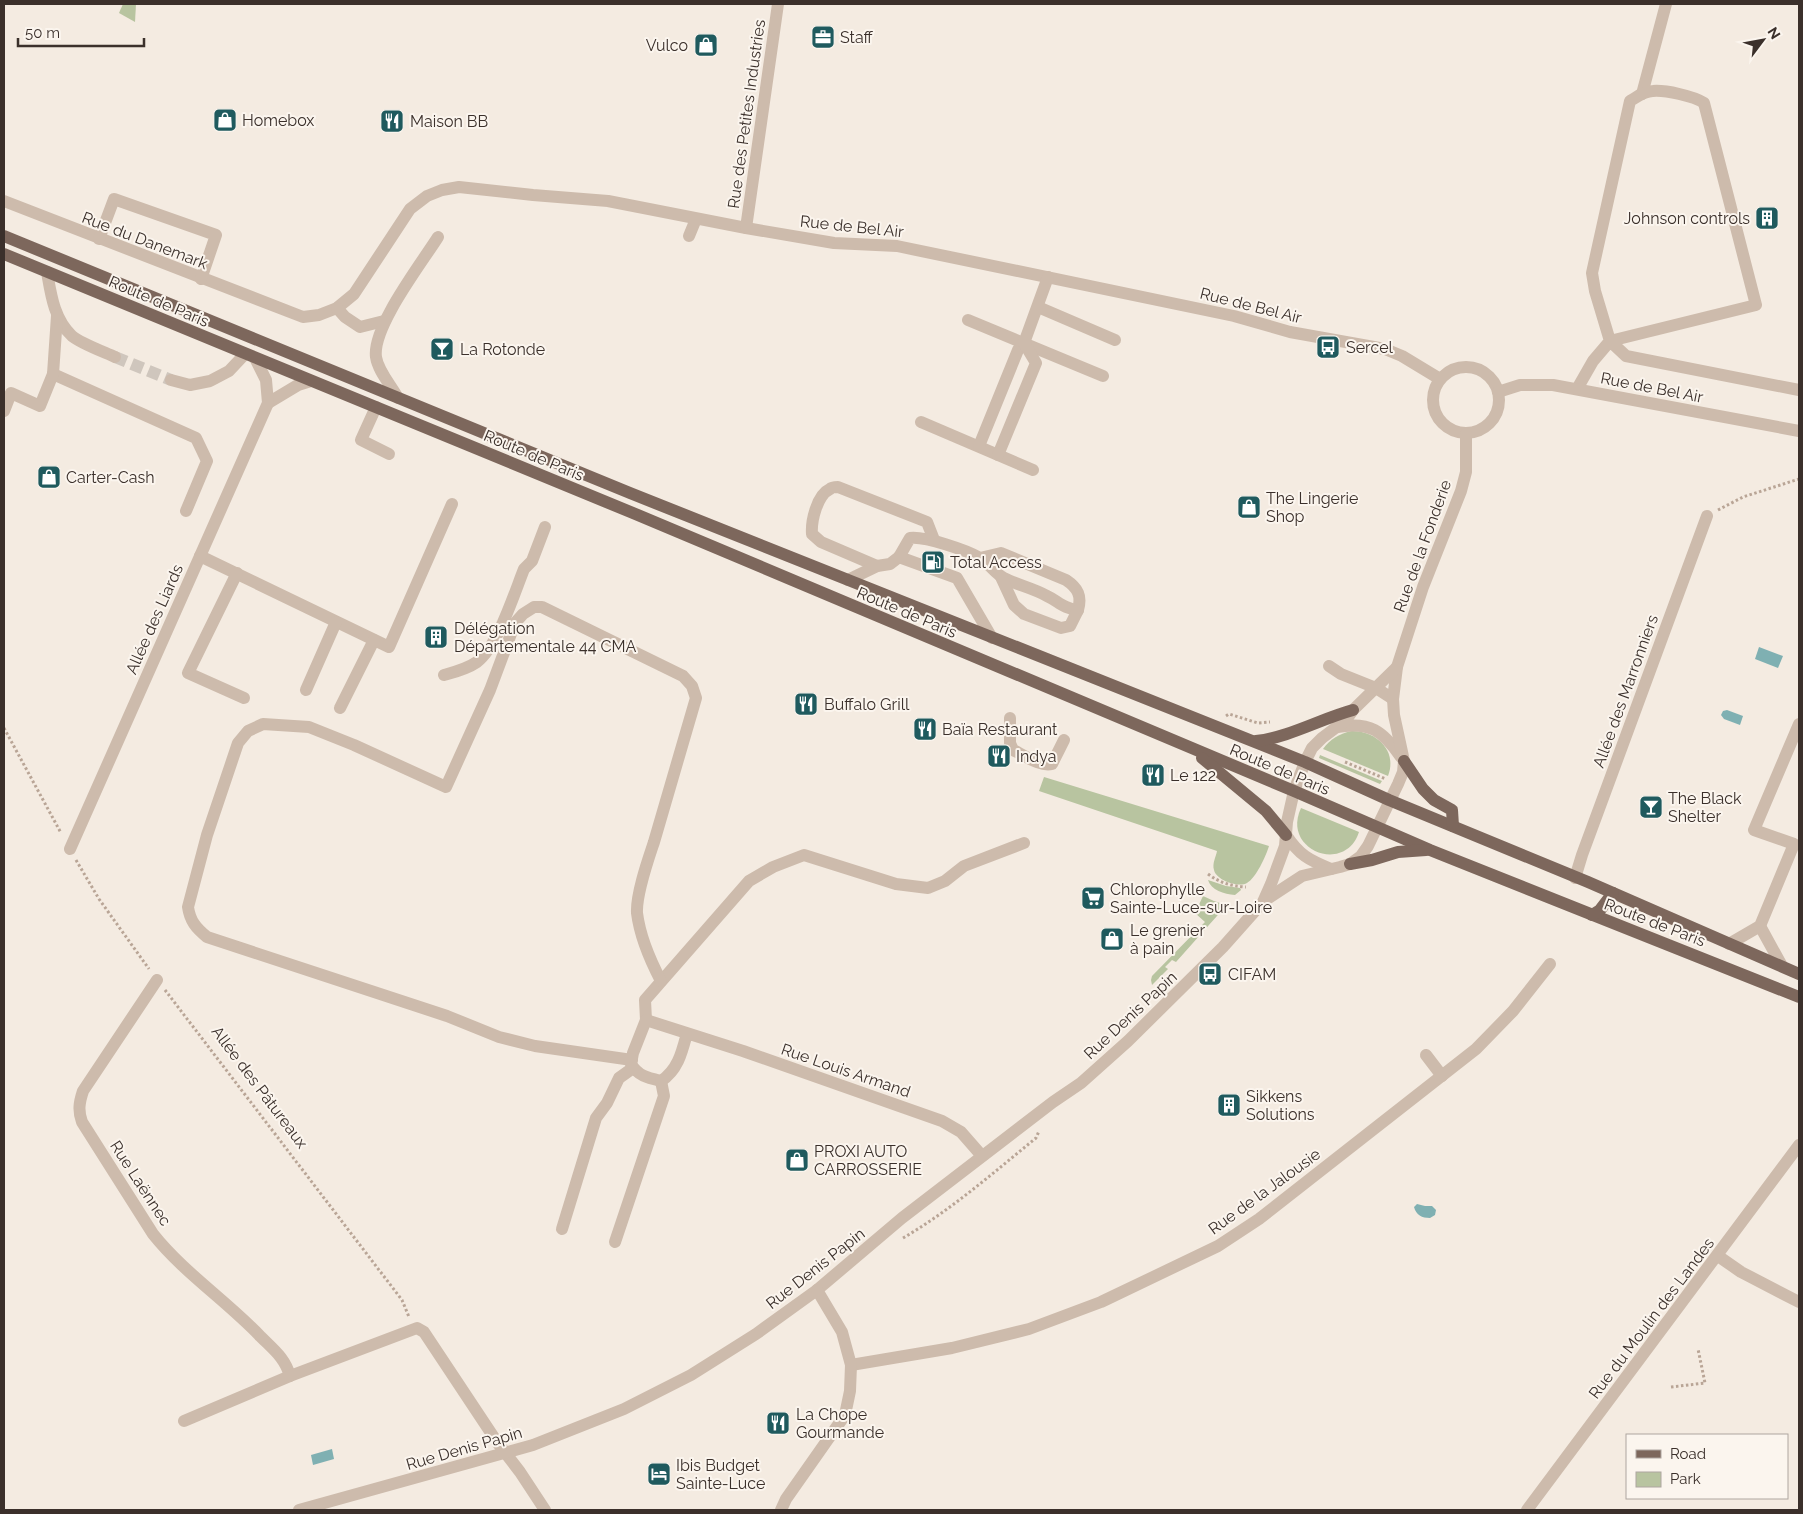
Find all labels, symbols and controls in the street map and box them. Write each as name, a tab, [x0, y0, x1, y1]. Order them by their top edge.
scale bar	[18, 15, 144, 47]
north arrow	[1738, 15, 1788, 65]
street label: Rue des Petites Industries	[724, 18, 769, 210]
text: 50 m	[25, 24, 60, 42]
office icon: Staff	[810, 24, 836, 50]
text: N	[1764, 24, 1784, 42]
place label: Staff	[840, 28, 874, 47]
shop icon: Vulco	[693, 32, 719, 58]
place label: Vulco	[646, 36, 688, 55]
shop icon: Homebox	[212, 107, 238, 133]
restaurant icon: Maison BB	[379, 108, 405, 134]
place label: Homebox	[242, 111, 314, 130]
place label: Maison BB	[410, 112, 488, 131]
building icon: Johnson controls	[1754, 205, 1780, 231]
street label: Rue du Danemark	[79, 208, 211, 273]
place label: Johnson controls	[1624, 209, 1750, 228]
street label: Rue de Bel Air	[799, 212, 905, 241]
street label: Route de Paris	[106, 272, 212, 331]
street label: Rue de Bel Air	[1198, 284, 1304, 327]
bus stop icon: Sercel	[1315, 334, 1341, 360]
bar icon: La Rotonde	[429, 336, 455, 362]
place label: Sercel	[1346, 338, 1394, 357]
place label: La Rotonde	[460, 340, 545, 359]
street label: Rue de Bel Air	[1599, 368, 1705, 407]
street label: Route de Paris	[481, 426, 587, 485]
shop icon: Carter-Cash	[36, 464, 62, 490]
place label: Carter-Cash	[66, 468, 154, 487]
street label: Rue de la Fonderie	[1390, 477, 1455, 615]
place label: The Lingerie Shop	[1266, 489, 1358, 526]
shop icon: The Lingerie Shop	[1236, 494, 1262, 520]
fuel station icon: Total Access	[920, 549, 946, 575]
place label: Total Access	[950, 553, 1042, 572]
street label: Allée des Liards	[122, 561, 187, 677]
street label: Route de Paris	[854, 583, 960, 642]
street label: Allée des Marronniers	[1589, 612, 1662, 770]
place label: Délégation Départementale 44 CMA	[454, 619, 636, 656]
building icon: Délégation Départementale 44 CMA	[423, 624, 449, 650]
restaurant icon: Buffalo Grill	[793, 691, 819, 717]
place label: Buffalo Grill	[824, 695, 910, 714]
restaurant icon: Baïa Restaurant	[912, 716, 938, 742]
place label: Baïa Restaurant	[942, 720, 1058, 739]
street label: Route de Paris	[1227, 740, 1333, 799]
restaurant icon: Indya	[986, 743, 1012, 769]
place label: Indya	[1016, 747, 1056, 766]
restaurant icon: Le 122	[1140, 762, 1166, 788]
place label: Le 122	[1170, 766, 1216, 785]
place label: The Black Shelter	[1668, 789, 1742, 826]
bar icon: The Black Shelter	[1638, 794, 1664, 820]
place label: Chlorophylle Sainte-Luce-sur-Loire	[1110, 880, 1272, 917]
supermarket icon: Chlorophylle Sainte-Luce-sur-Loire	[1080, 885, 1106, 911]
street label: Route de Paris	[1602, 894, 1708, 951]
place label: Le grenier à pain	[1130, 921, 1205, 958]
shop icon: Le grenier à pain	[1099, 926, 1125, 952]
bus stop icon: CIFAM	[1197, 961, 1223, 987]
place label: CIFAM	[1228, 965, 1276, 984]
street label: Rue Denis Papin	[1080, 967, 1181, 1063]
street label: Allée des Pâtureaux	[207, 1022, 312, 1152]
street label: Rue Louis Armand	[779, 1039, 913, 1102]
place label: Sikkens Solutions	[1246, 1087, 1315, 1124]
building icon: Sikkens Solutions	[1216, 1092, 1242, 1118]
street label: Rue Laënnec	[106, 1137, 175, 1230]
place label: PROXI AUTO CARROSSERIE	[814, 1142, 922, 1179]
street label: Rue de la Jalousie	[1205, 1144, 1324, 1238]
shop icon: PROXI AUTO CARROSSERIE	[784, 1147, 810, 1173]
street label: Rue Denis Papin	[762, 1224, 868, 1313]
street label: Rue du Moulin des Landes	[1585, 1234, 1718, 1403]
place label: La Chope Gourmande	[796, 1405, 884, 1442]
restaurant icon: La Chope Gourmande	[765, 1410, 791, 1436]
street label: Rue Denis Papin	[404, 1423, 524, 1474]
legend	[1626, 1434, 1788, 1499]
text: Road	[1670, 1445, 1706, 1463]
place label: Ibis Budget Sainte-Luce	[676, 1456, 765, 1493]
hotel icon: Ibis Budget Sainte-Luce	[646, 1461, 672, 1487]
text: Park	[1670, 1470, 1701, 1488]

